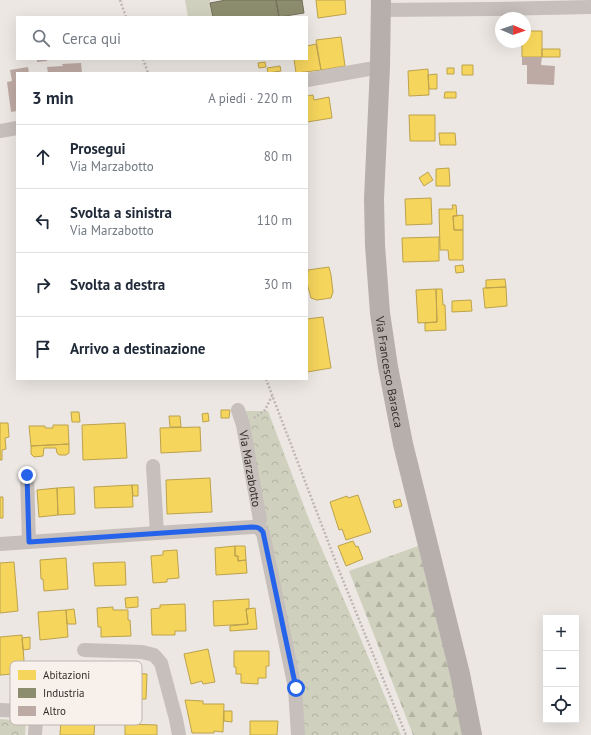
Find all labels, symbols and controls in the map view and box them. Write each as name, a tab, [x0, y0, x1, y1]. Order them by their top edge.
north arrow	[495, 12, 531, 48]
search box	[16, 16, 308, 60]
icon: search	[30, 27, 52, 49]
text: Cerca qui	[62, 29, 121, 48]
text: 3 min	[32, 87, 73, 109]
text: A piedi · 220 m	[208, 90, 292, 107]
text: Prosegui	[70, 139, 126, 158]
icon: ahead	[32, 146, 54, 168]
text: 80 m	[264, 148, 292, 165]
text: Via Marzabotto	[70, 158, 154, 175]
text: Svolta a sinistra	[70, 203, 172, 222]
icon: left	[32, 210, 54, 232]
text: 110 m	[257, 212, 292, 229]
text: Via Marzabotto	[70, 222, 154, 239]
icon: right	[32, 274, 54, 296]
text: Svolta a destra	[70, 275, 165, 294]
text: 30 m	[264, 276, 292, 293]
street label: Via Francesco Baracca	[373, 314, 407, 429]
icon: arrive	[32, 338, 54, 360]
text: Arrivo a destinazione	[70, 339, 205, 358]
street label: Via Marzabotto	[236, 428, 265, 508]
route end	[18, 466, 36, 484]
map controls	[543, 615, 579, 723]
button: +	[543, 615, 579, 651]
button: −	[543, 651, 579, 687]
legend	[10, 661, 142, 725]
text: Abitazioni	[43, 668, 90, 682]
route start	[287, 679, 305, 697]
text: Industria	[43, 686, 85, 700]
button: locate	[543, 687, 579, 723]
text: Altro	[43, 704, 66, 718]

